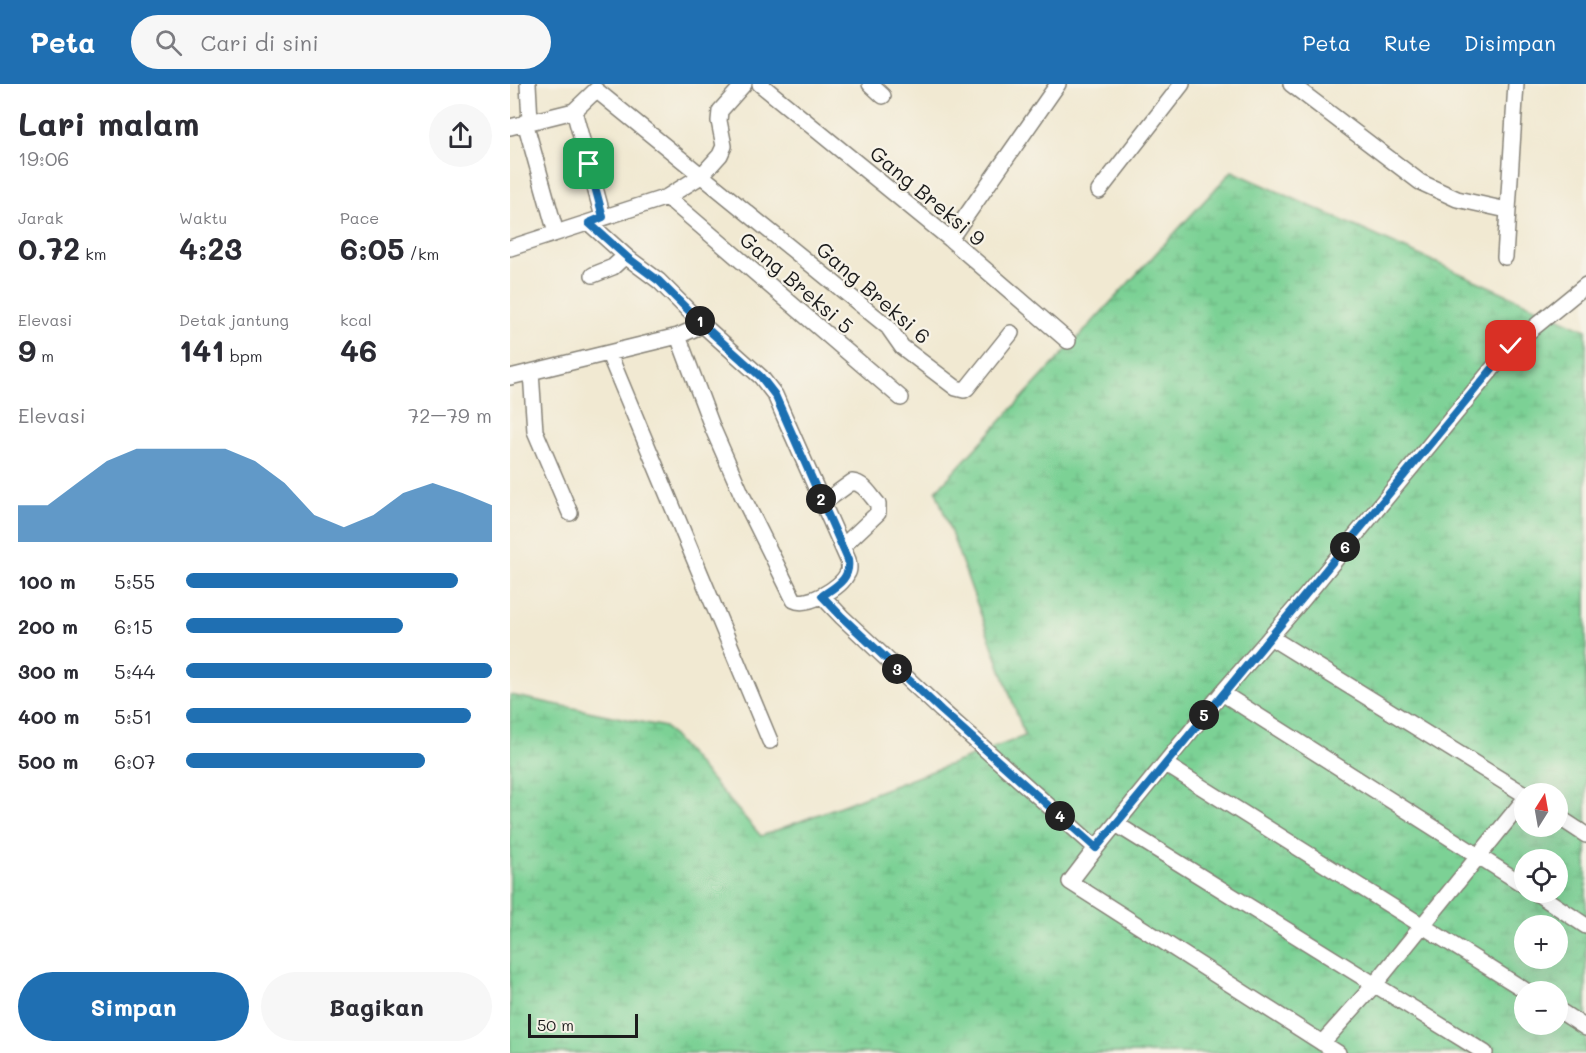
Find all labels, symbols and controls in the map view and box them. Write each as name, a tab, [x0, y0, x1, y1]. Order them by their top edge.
search box	[131, 15, 551, 69]
text: Peta	[30, 24, 95, 60]
icon: search	[152, 26, 185, 59]
text: Cari di sini	[200, 28, 319, 57]
text: Peta	[1303, 29, 1351, 56]
text: Rute	[1384, 29, 1431, 56]
text: Disimpan	[1464, 29, 1556, 56]
text: Lari malam	[18, 101, 199, 144]
button: share	[429, 104, 492, 167]
pin	[563, 138, 614, 189]
street label: Gang Breksi 9	[865, 139, 991, 251]
text: 19:06	[18, 145, 69, 171]
icon: arrive	[572, 147, 605, 180]
text: Jarak	[18, 207, 63, 228]
text: Waktu	[179, 207, 227, 228]
text: Pace	[340, 207, 379, 228]
street label: Gang Breksi 5	[734, 225, 860, 339]
text: 0.72	[18, 228, 80, 268]
text: 4:23	[179, 228, 242, 268]
text: 6:05	[340, 228, 404, 268]
street label: Gang Breksi 6	[811, 235, 937, 349]
text: km	[80, 243, 106, 264]
text: /km	[404, 243, 439, 264]
pin: 1	[685, 306, 715, 336]
text: Elevasi	[18, 309, 72, 330]
text: Detak jantung	[179, 309, 289, 330]
text: kcal	[340, 309, 372, 330]
text: 1	[696, 310, 704, 331]
pin	[1485, 320, 1536, 371]
icon: check	[1494, 329, 1527, 362]
text: 9	[18, 330, 36, 370]
text: 141	[179, 330, 225, 370]
text: 46	[340, 330, 377, 370]
text: m	[36, 345, 54, 366]
text: bpm	[225, 345, 263, 366]
text: Elevasi	[18, 402, 86, 428]
text: 72–79 m	[408, 402, 492, 428]
pin: 2	[806, 484, 836, 514]
text: 2	[817, 488, 825, 509]
pin: 6	[1330, 532, 1360, 562]
text: 6	[1340, 536, 1350, 557]
text: 100 m	[18, 568, 76, 594]
text: 5:55	[114, 568, 155, 594]
text: 200 m	[18, 613, 78, 639]
text: 6:15	[114, 613, 153, 639]
pin: 3	[882, 654, 912, 684]
text: 300 m	[18, 658, 79, 684]
text: 5:44	[114, 658, 155, 684]
text: 3	[892, 658, 902, 679]
pin: 5	[1189, 700, 1219, 730]
text: 400 m	[18, 703, 79, 729]
text: 5:51	[114, 703, 152, 729]
text: 5	[1199, 704, 1209, 725]
text: 500 m	[18, 748, 78, 774]
text: 6:07	[114, 748, 156, 774]
north arrow	[1514, 783, 1568, 837]
map controls	[1514, 783, 1568, 1035]
pin: 4	[1045, 801, 1075, 831]
text: 4	[1055, 805, 1065, 826]
button: locate	[1514, 849, 1568, 903]
button: +	[1514, 915, 1568, 969]
button: Simpan	[18, 972, 249, 1041]
button: Bagikan	[261, 972, 492, 1041]
button: −	[1514, 981, 1568, 1035]
scale bar	[528, 1011, 638, 1038]
text: 50 m	[537, 1014, 574, 1035]

